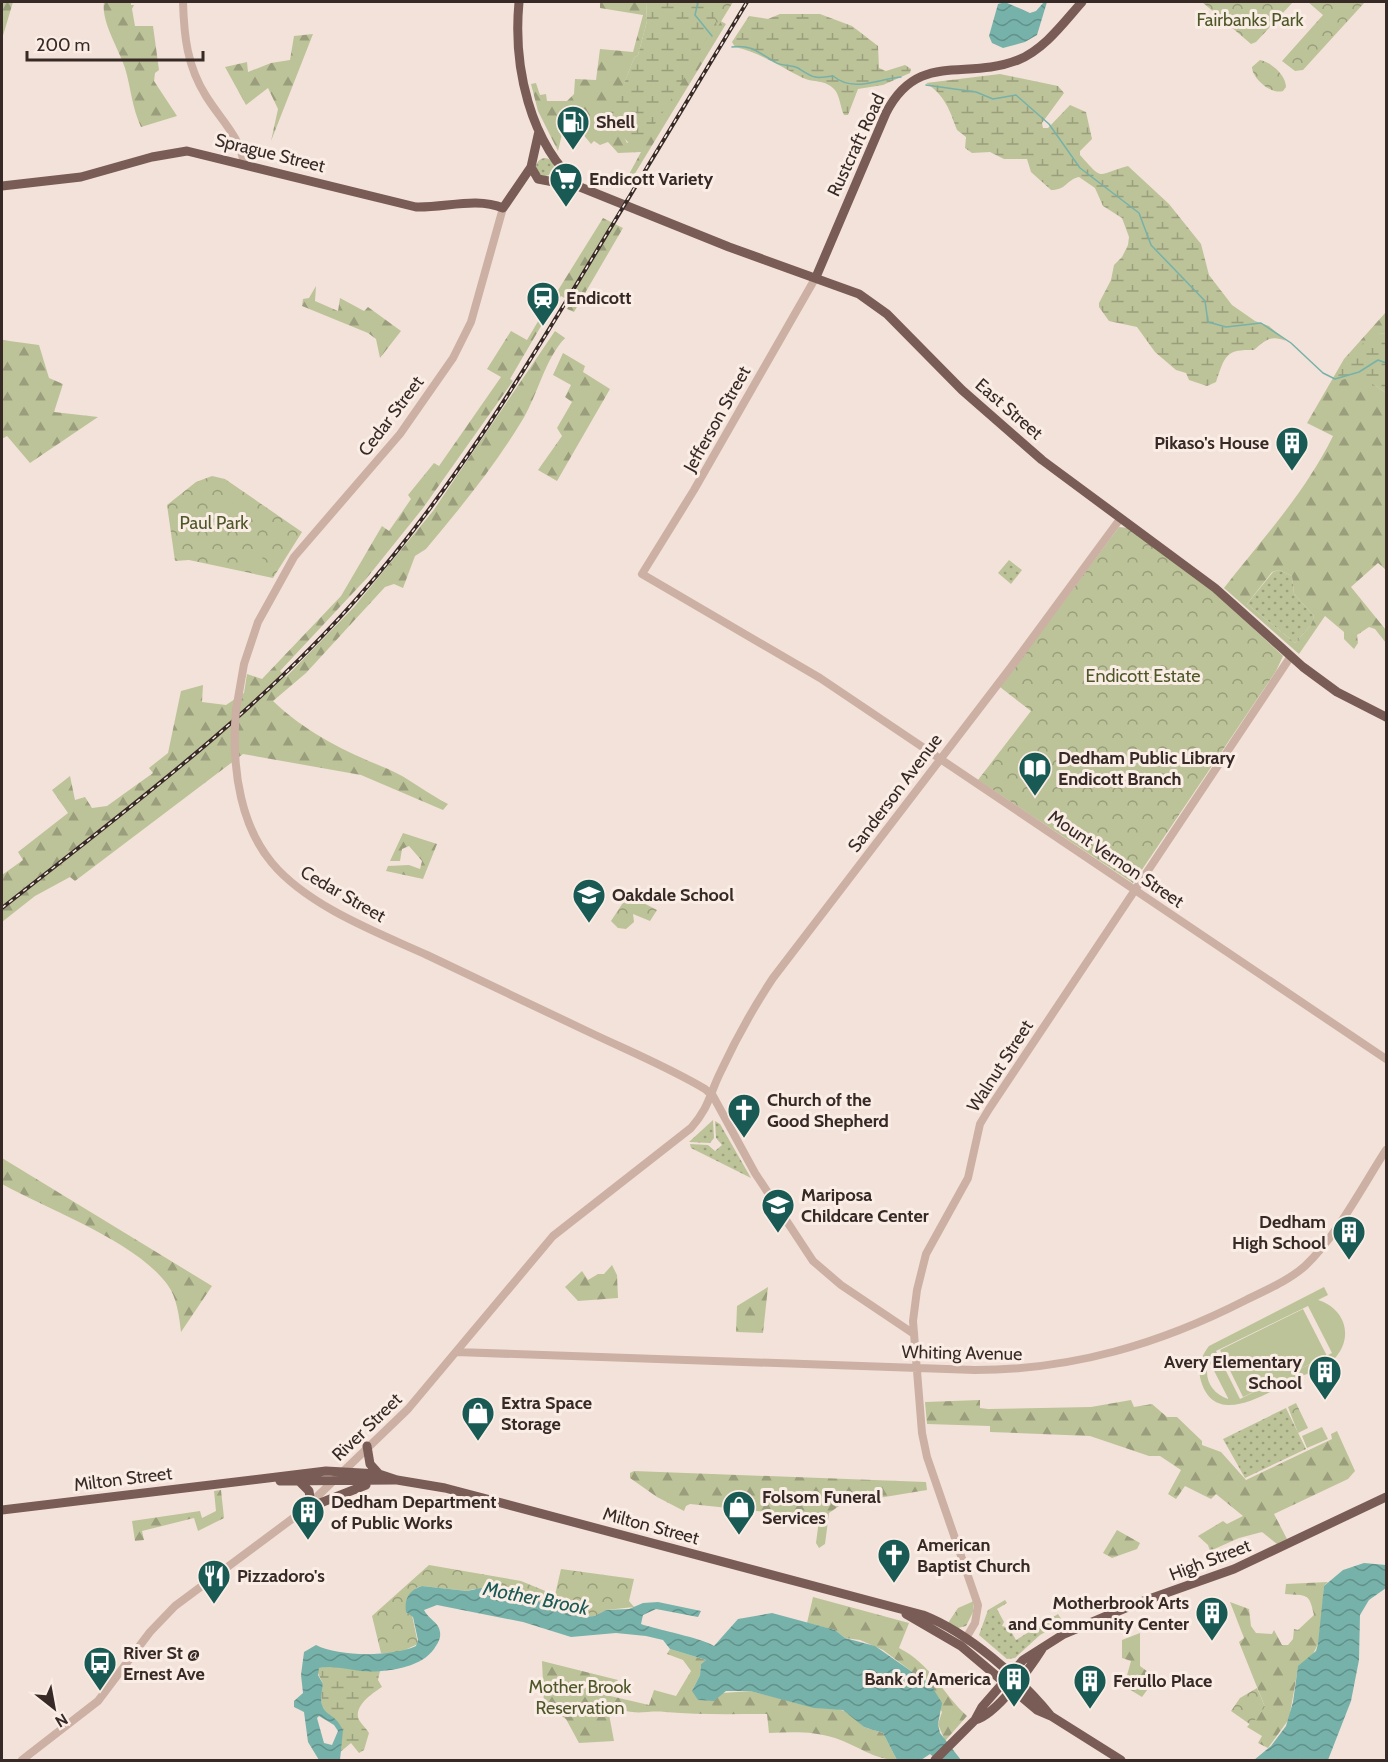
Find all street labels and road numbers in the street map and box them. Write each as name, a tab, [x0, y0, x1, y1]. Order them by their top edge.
street label: Rustcraft Road	[823, 90, 889, 200]
street label: Sprague Street	[213, 129, 327, 177]
street label: Jefferson Street	[678, 362, 755, 477]
street label: Cedar Street	[354, 372, 428, 460]
street label: East Street	[971, 374, 1047, 444]
street label: Sanderson Avenue	[843, 729, 947, 857]
street label: Mount Vernon Street	[1044, 805, 1188, 913]
street label: Cedar Street	[296, 861, 390, 927]
street label: Walnut Street	[962, 1016, 1038, 1116]
street label: Whiting Avenue	[901, 1341, 1023, 1365]
street label: River Street	[328, 1388, 406, 1466]
street label: Milton Street	[73, 1462, 173, 1496]
street label: Milton Street	[600, 1503, 702, 1549]
street label: High Street	[1166, 1534, 1254, 1586]

